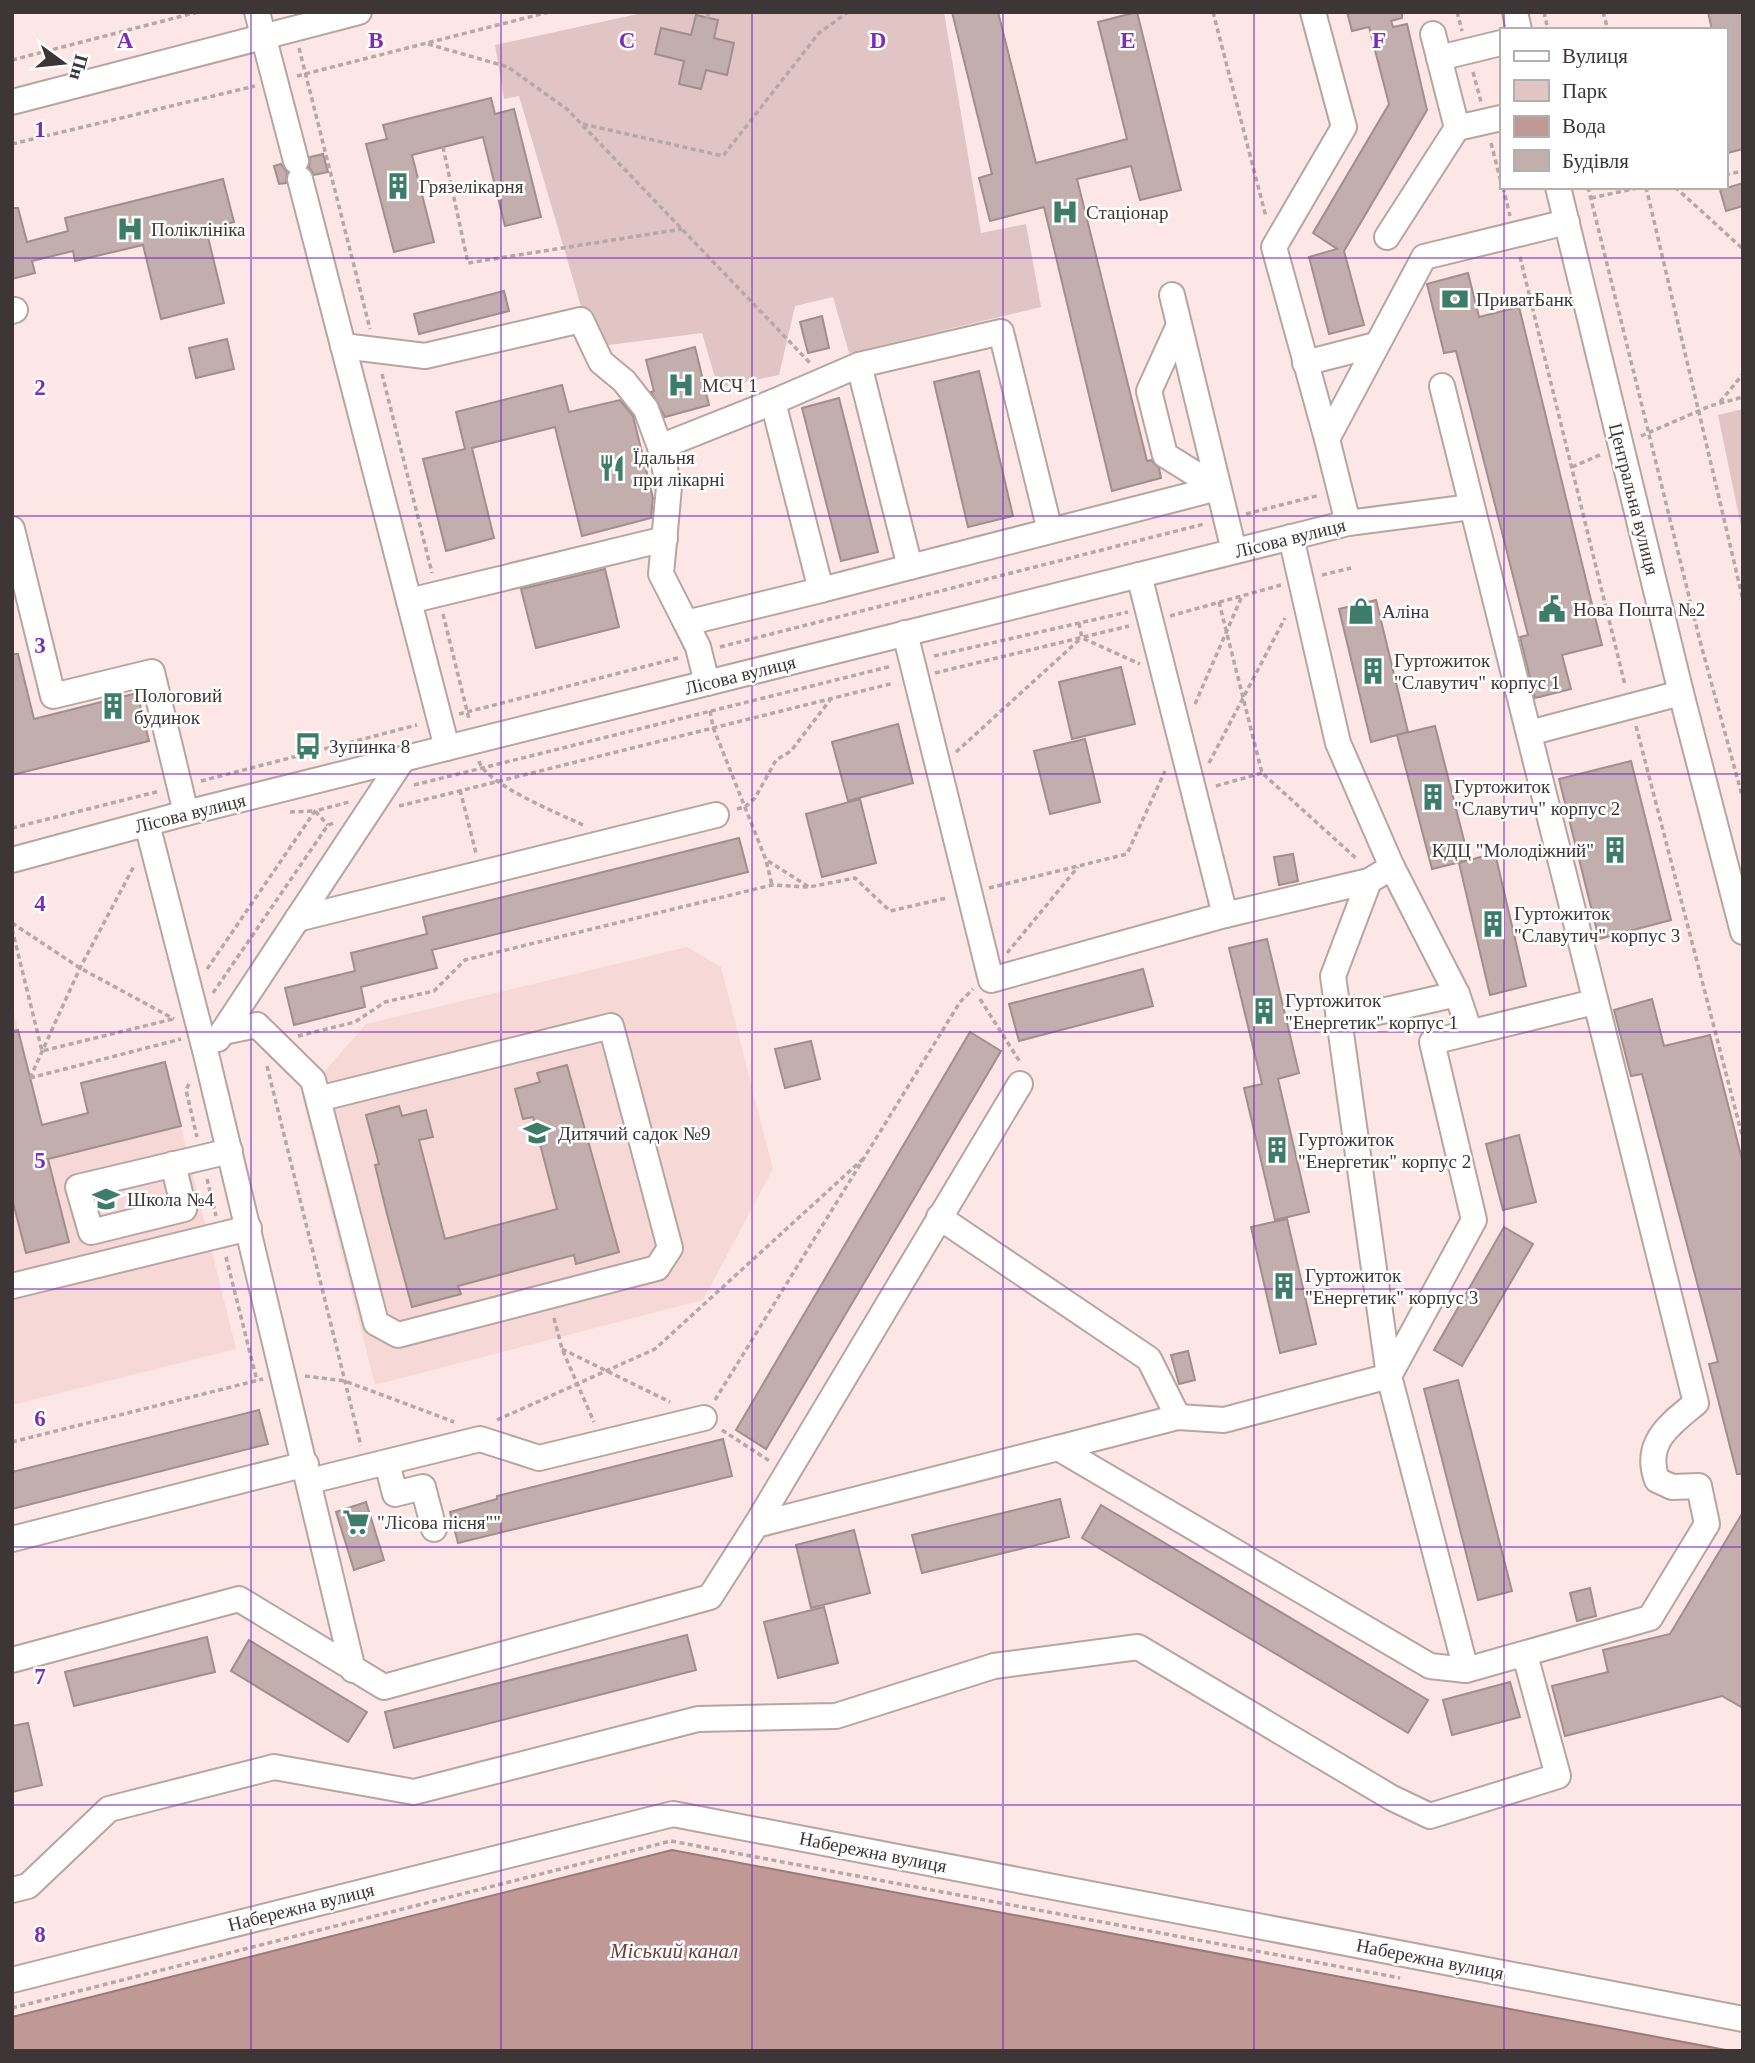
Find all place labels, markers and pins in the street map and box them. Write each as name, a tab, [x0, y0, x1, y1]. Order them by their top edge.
building icon: Грязелікарня	[383, 171, 413, 201]
place label: Грязелікарня	[419, 176, 524, 197]
hospital icon: Стаціонар	[1050, 197, 1080, 227]
place label: Стаціонар	[1086, 202, 1168, 223]
hospital icon: Поліклініка	[115, 214, 145, 244]
place label: Поліклініка	[151, 219, 246, 240]
bank icon: ПриватБанк	[1440, 284, 1470, 314]
place label: ПриватБанк	[1476, 289, 1574, 310]
hospital icon: МСЧ 1	[666, 370, 696, 400]
place label: МСЧ 1	[702, 375, 758, 396]
place label: Їдальня при лікарні	[633, 447, 725, 490]
restaurant icon: Їдальня при лікарні	[597, 453, 627, 483]
public building icon: Нова Пошта №2	[1537, 594, 1567, 624]
shop icon: Аліна	[1346, 596, 1376, 626]
place label: Нова Пошта №2	[1573, 599, 1705, 620]
place label: Аліна	[1382, 601, 1430, 622]
place label: Гуртожиток "Славутич" корпус 1	[1394, 650, 1560, 693]
building icon: Гуртожиток "Славутич" корпус 1	[1358, 656, 1388, 686]
place label: Пологовий будинок	[134, 685, 222, 728]
building icon: Пологовий будинок	[98, 691, 128, 721]
bus stop icon: Зупинка 8	[293, 731, 323, 761]
place label: Зупинка 8	[329, 736, 410, 757]
place label: Гуртожиток "Славутич" корпус 2	[1454, 776, 1620, 819]
building icon: Гуртожиток "Славутич" корпус 2	[1418, 782, 1448, 812]
building icon: КДЦ "Молодіжний"	[1600, 835, 1630, 865]
place label: КДЦ "Молодіжний"	[1432, 840, 1594, 861]
place label: Гуртожиток "Славутич" корпус 3	[1514, 903, 1680, 946]
building icon: Гуртожиток "Славутич" корпус 3	[1478, 909, 1508, 939]
place label: Гуртожиток "Енергетик" корпус 1	[1285, 990, 1458, 1033]
building icon: Гуртожиток "Енергетик" корпус 1	[1249, 996, 1279, 1026]
school or university icon: Дитячий садок №9	[522, 1118, 552, 1148]
place label: Дитячий садок №9	[558, 1123, 710, 1144]
place label: Гуртожиток "Енергетик" корпус 2	[1298, 1129, 1471, 1172]
building icon: Гуртожиток "Енергетик" корпус 2	[1262, 1135, 1292, 1165]
school or university icon: Школа №4	[91, 1184, 121, 1214]
place label: Школа №4	[127, 1189, 214, 1210]
place label: Гуртожиток "Енергетик" корпус 3	[1305, 1265, 1478, 1308]
building icon: Гуртожиток "Енергетик" корпус 3	[1269, 1271, 1299, 1301]
supermarket icon: "Лісова пісня""	[341, 1507, 371, 1537]
place label: "Лісова пісня""	[377, 1512, 501, 1533]

